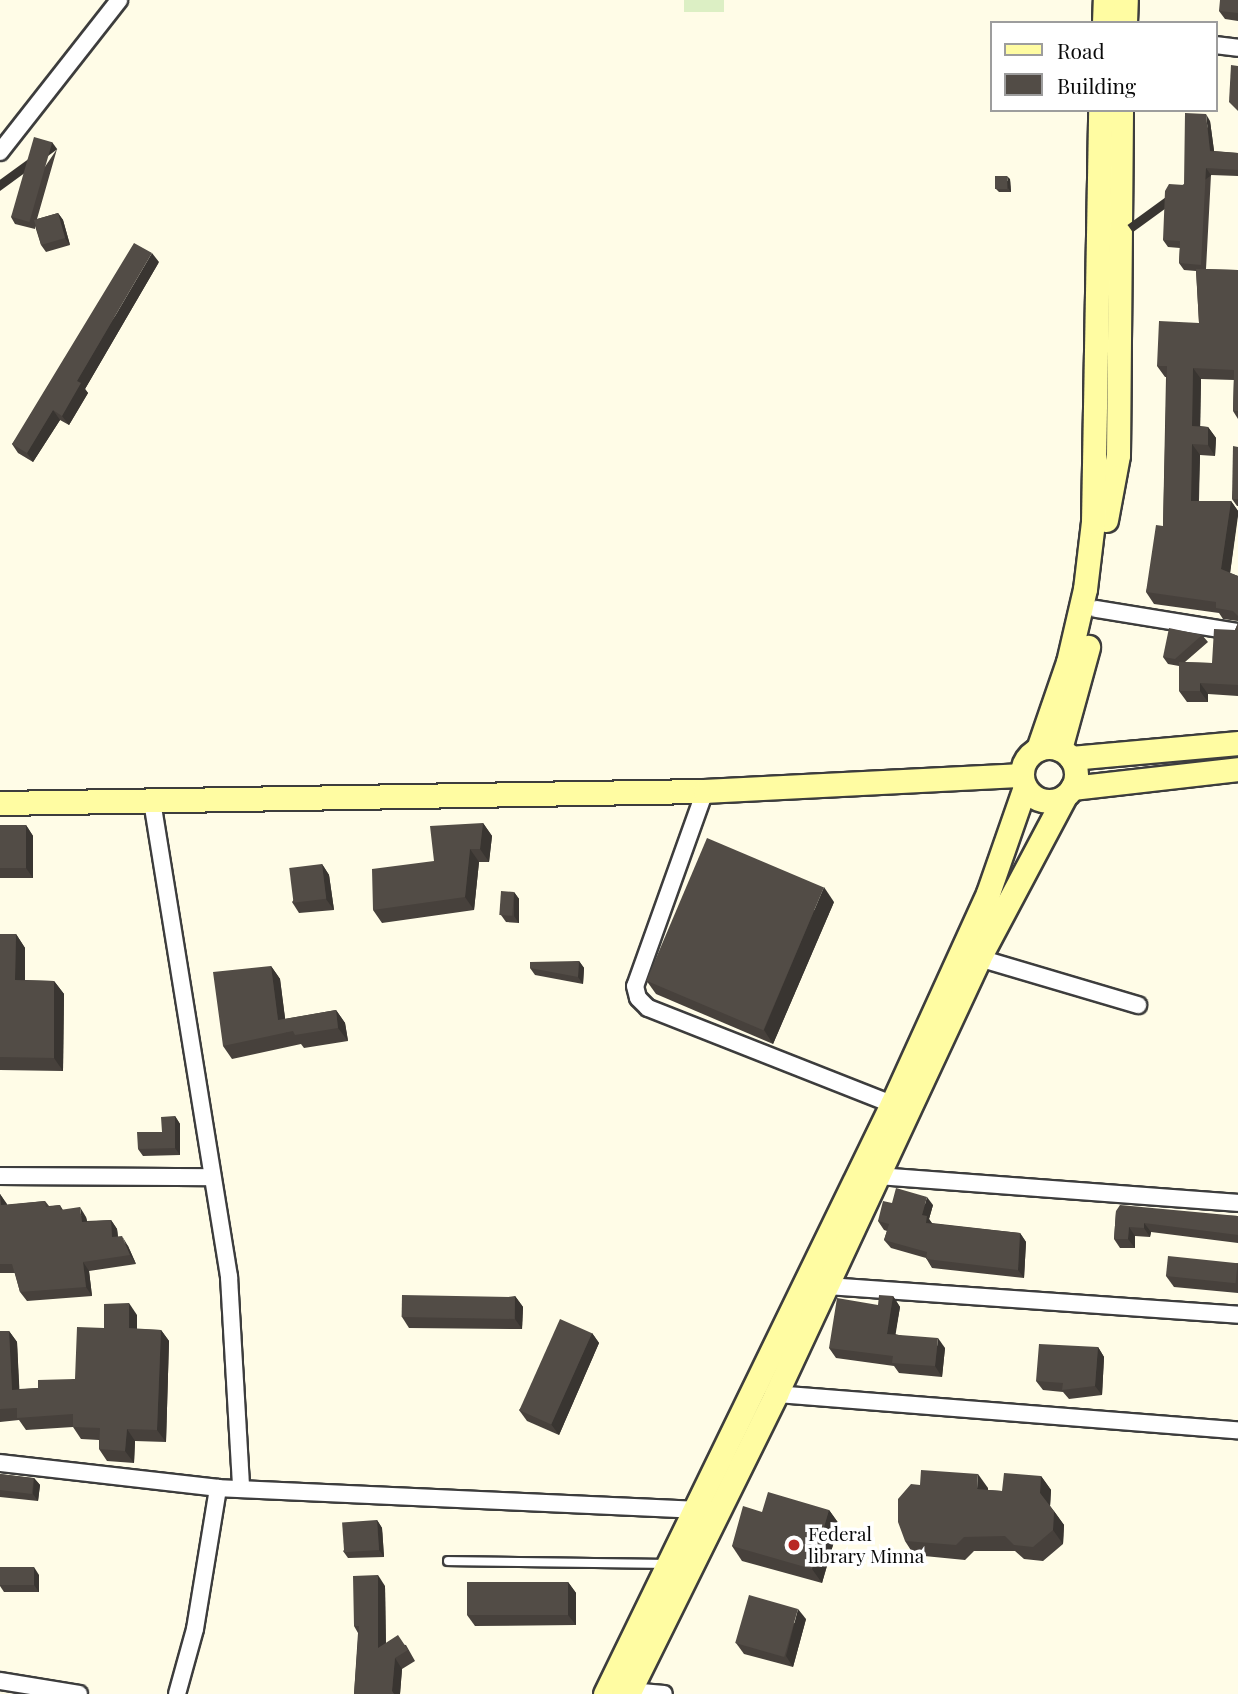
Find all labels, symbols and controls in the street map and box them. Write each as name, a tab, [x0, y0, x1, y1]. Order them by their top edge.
legend	[990, 21, 1217, 112]
text: Road	[1057, 36, 1105, 64]
text: Building	[1057, 71, 1136, 99]
place label: Federal library Minna	[808, 1523, 925, 1567]
marker: Federal library Minna	[786, 1537, 802, 1553]

